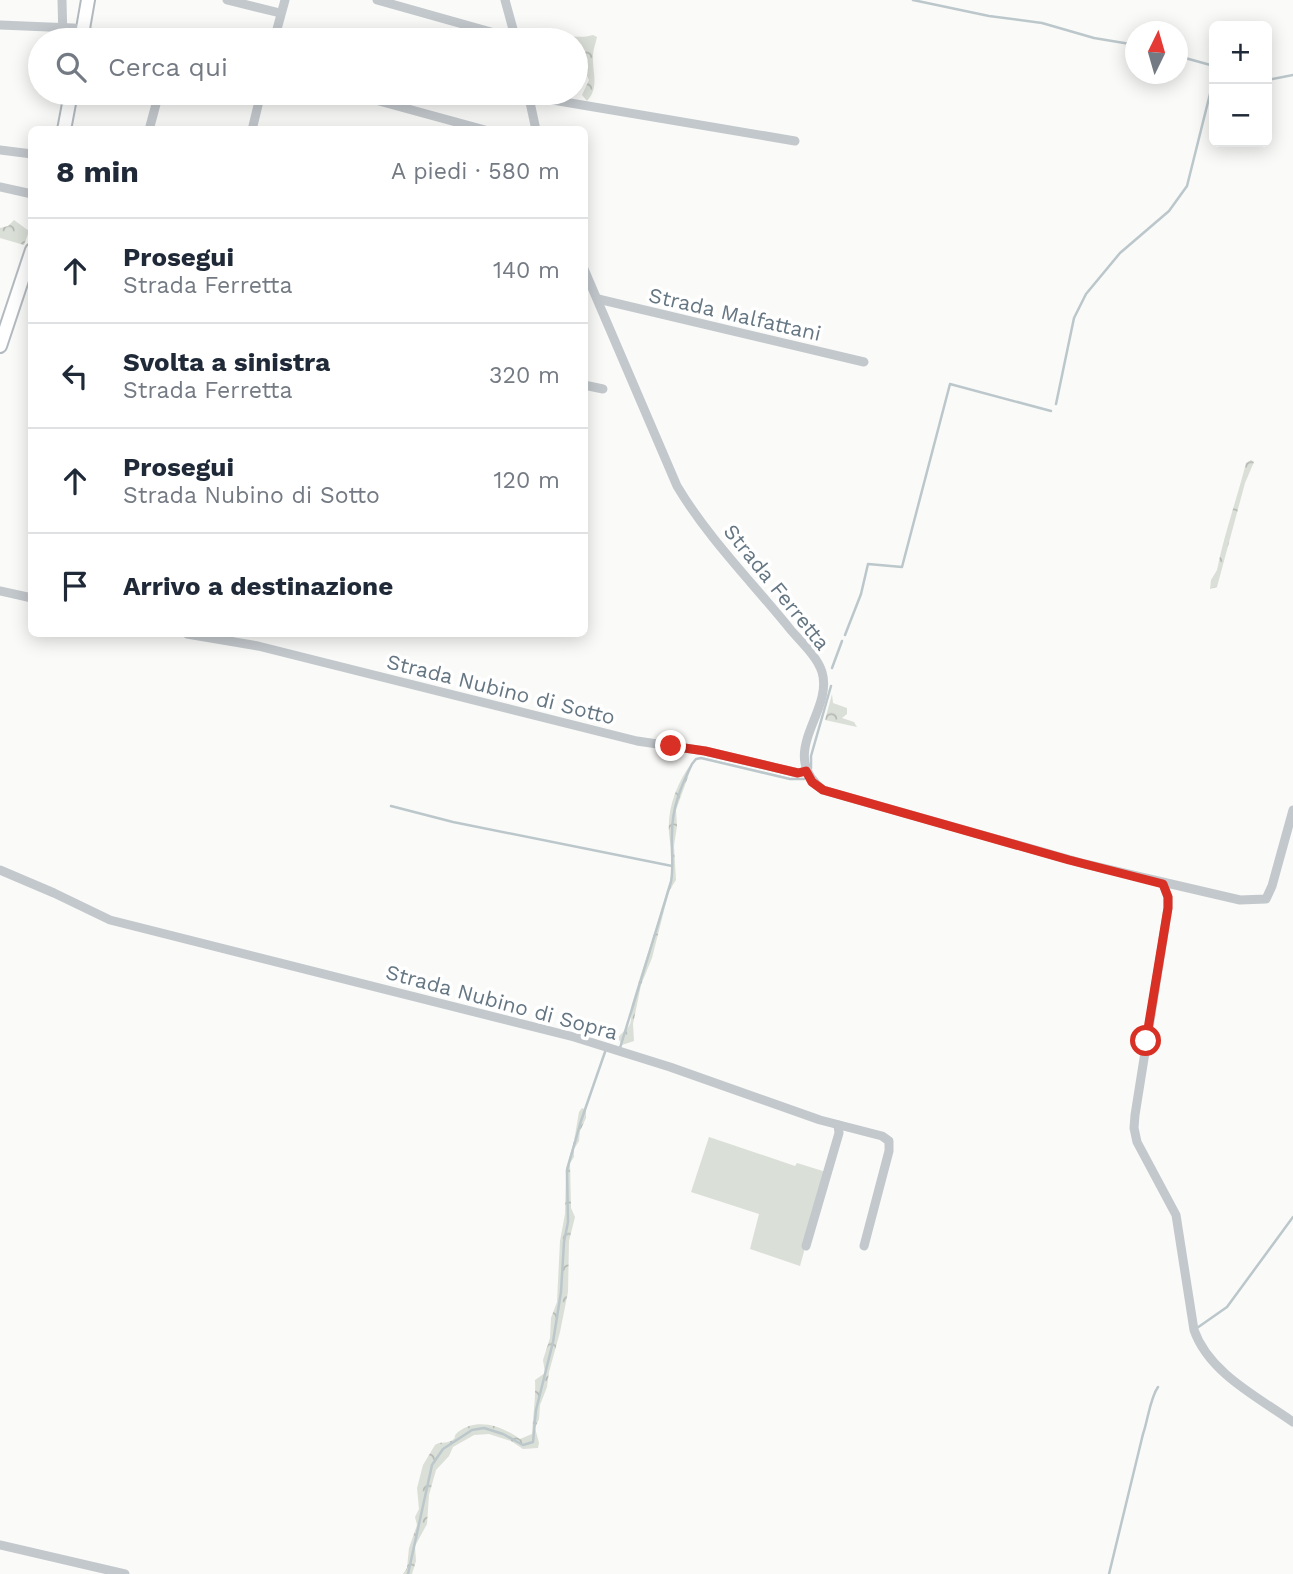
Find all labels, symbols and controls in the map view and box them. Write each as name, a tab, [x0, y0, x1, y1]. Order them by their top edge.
north arrow	[1125, 21, 1188, 84]
map controls	[1209, 21, 1272, 147]
button: +	[1209, 21, 1272, 84]
search box	[28, 28, 588, 105]
icon: search	[52, 48, 90, 86]
text: Cerca qui	[108, 52, 228, 82]
button: −	[1209, 84, 1272, 147]
text: 8 min	[56, 154, 139, 189]
text: A piedi · 580 m	[391, 158, 560, 185]
text: Prosegui	[123, 242, 234, 272]
icon: ahead	[56, 252, 94, 290]
text: 140 m	[493, 257, 560, 284]
text: Strada Ferretta	[123, 272, 292, 299]
street label: Strada Malfattani	[646, 282, 824, 346]
text: Svolta a sinistra	[123, 347, 330, 377]
icon: left	[56, 357, 94, 395]
text: 320 m	[489, 362, 560, 389]
text: Strada Ferretta	[123, 377, 292, 404]
text: Prosegui	[123, 452, 234, 482]
icon: ahead	[56, 462, 94, 500]
text: 120 m	[494, 467, 560, 494]
text: Strada Nubino di Sotto	[123, 482, 380, 509]
street label: Strada Ferretta	[719, 519, 835, 655]
icon: arrive	[56, 567, 94, 605]
text: Arrivo a destinazione	[123, 571, 393, 601]
street label: Strada Nubino di Sotto	[384, 649, 618, 729]
route end	[655, 730, 686, 761]
street label: Strada Nubino di Sopra	[383, 959, 621, 1045]
route start	[1130, 1025, 1161, 1056]

